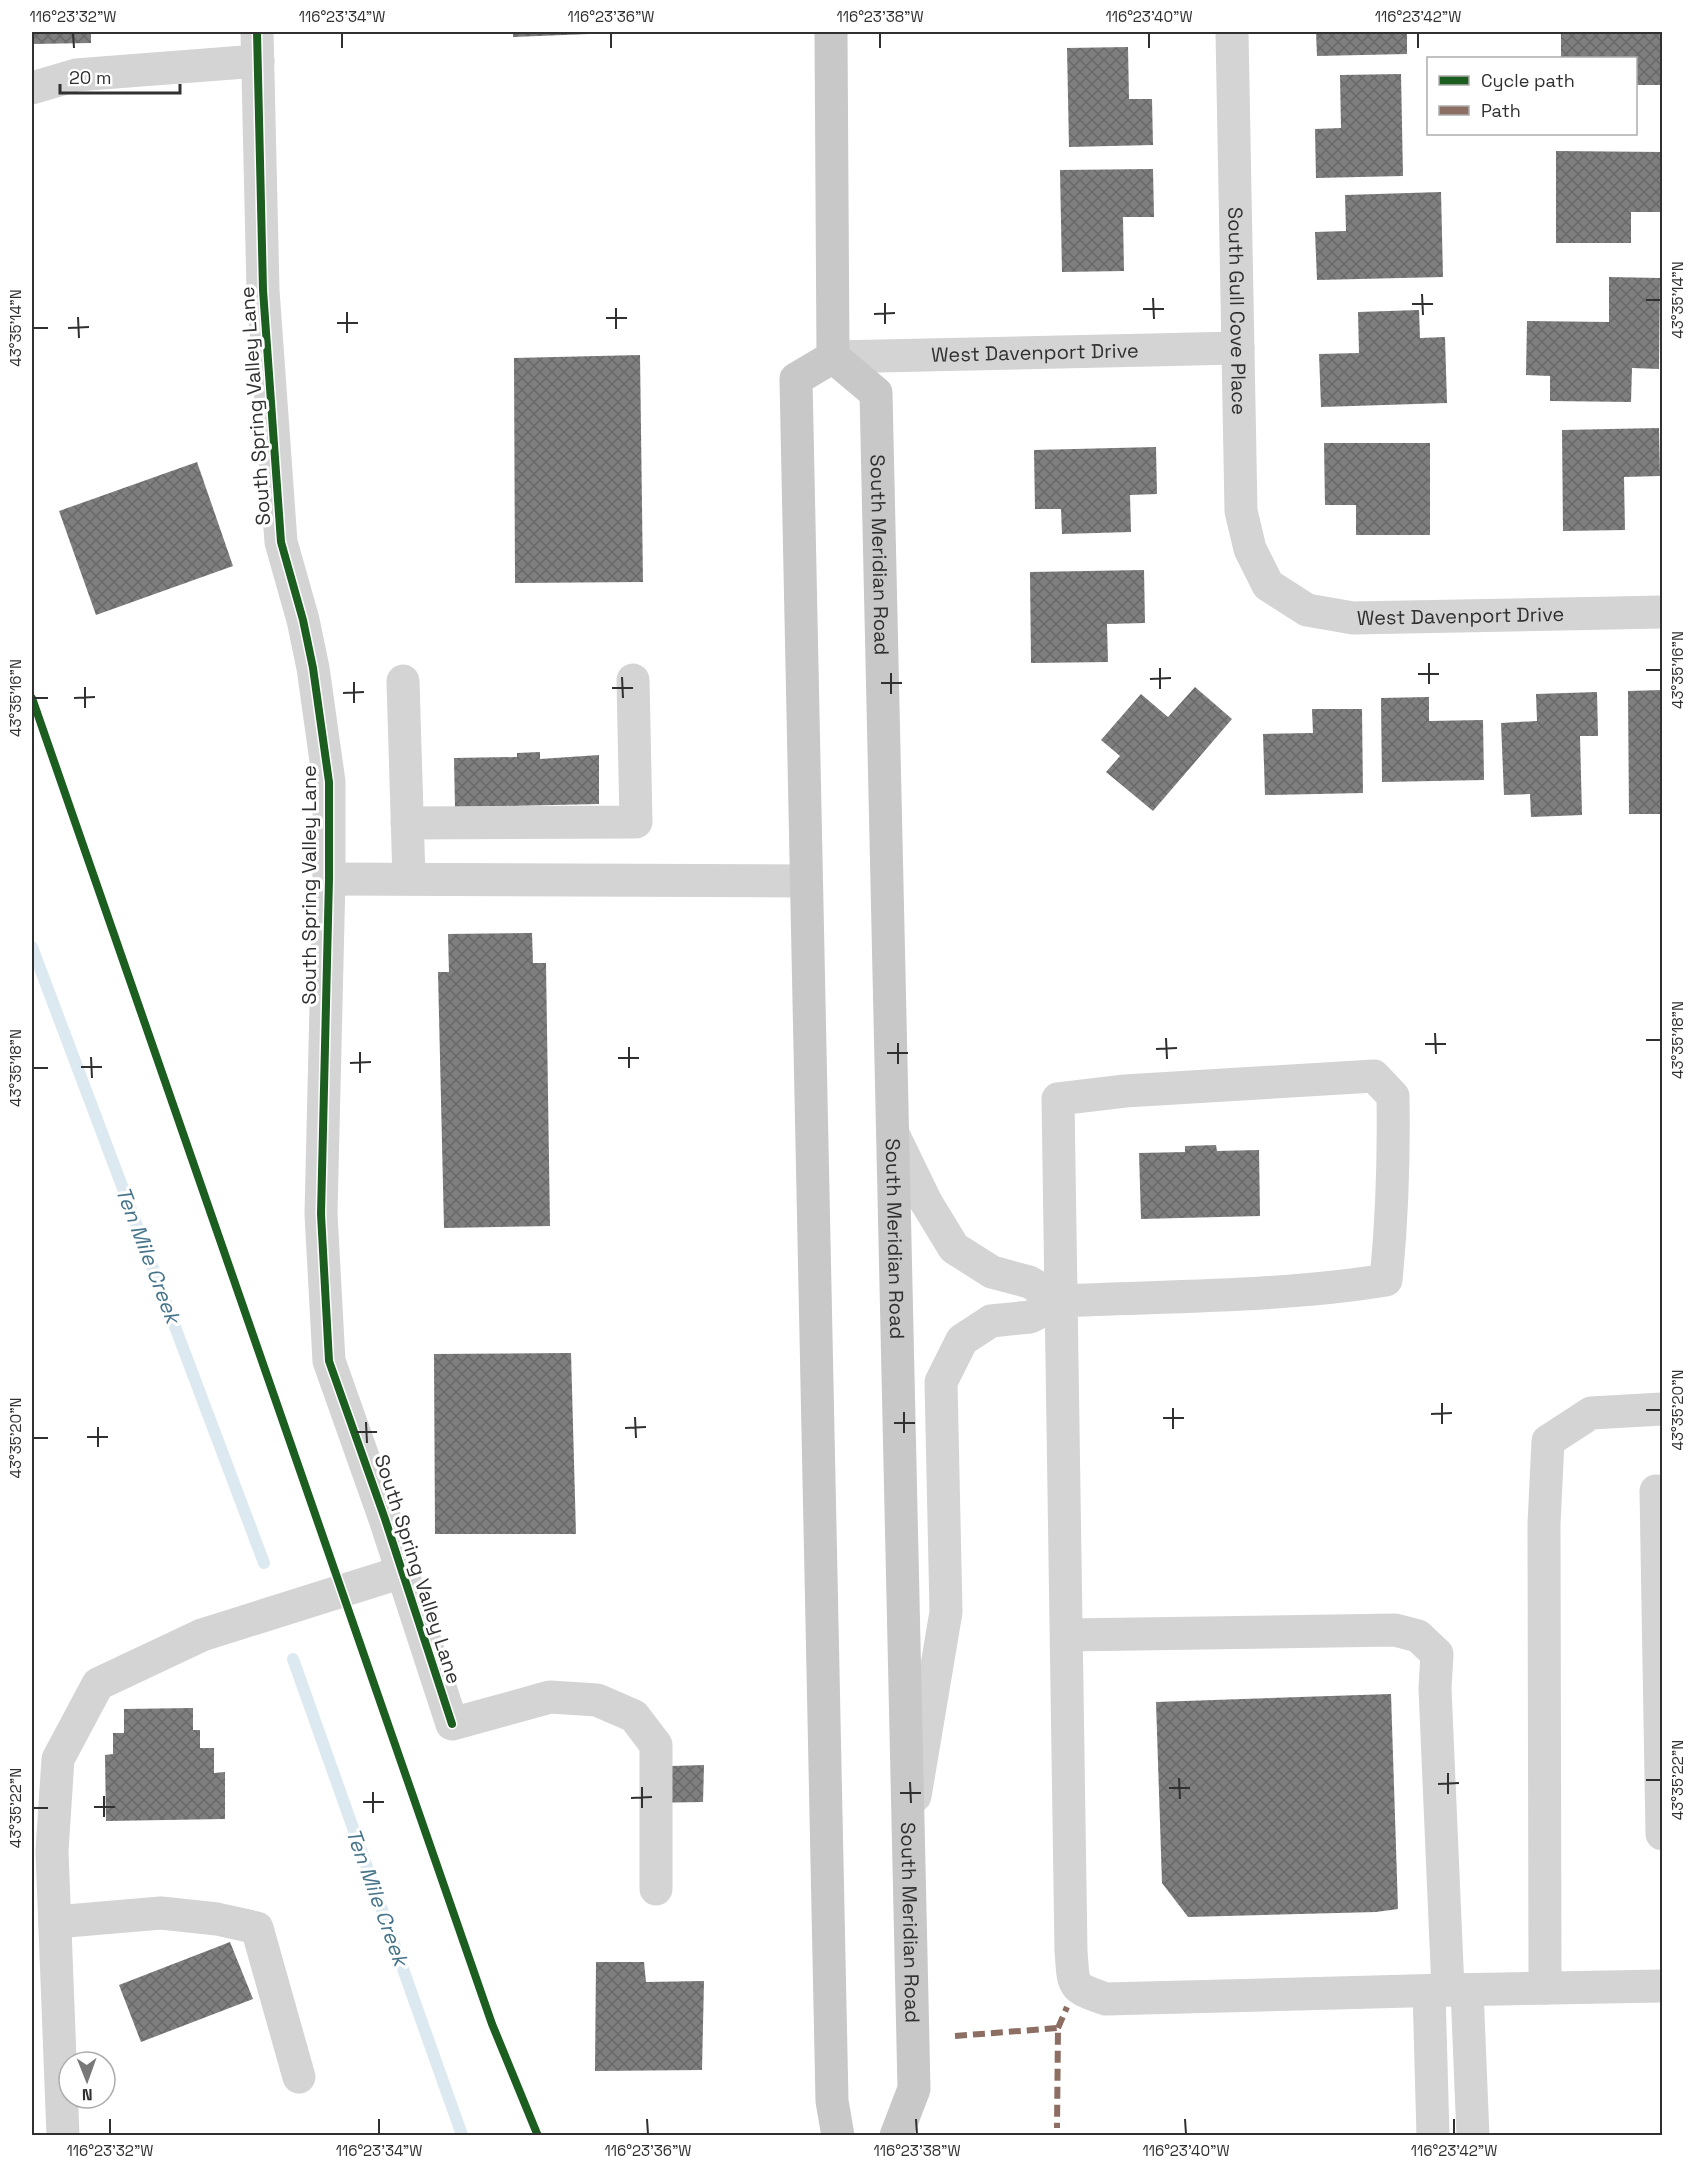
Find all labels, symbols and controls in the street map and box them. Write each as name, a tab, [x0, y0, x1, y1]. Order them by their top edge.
text: 116°23'32"W	[30, 7, 116, 26]
text: 116°23'34"W	[299, 7, 385, 26]
text: 116°23'36"W	[568, 7, 655, 26]
text: 116°23'38"W	[836, 7, 924, 26]
text: 116°23'40"W	[1105, 7, 1193, 26]
text: 116°23'42"W	[1375, 7, 1461, 26]
scale bar	[60, 57, 180, 95]
legend	[1427, 57, 1637, 135]
text: 20 m	[69, 66, 112, 89]
text: Cycle path	[1481, 69, 1575, 92]
text: Path	[1481, 99, 1521, 122]
street label: South Gull Cove Place	[1222, 207, 1252, 415]
text: 43°35'14"N	[1668, 261, 1687, 339]
street label: South Spring Valley Lane	[234, 286, 276, 526]
text: 43°35'14"N	[6, 289, 25, 367]
street label: West Davenport Drive	[931, 337, 1139, 368]
street label: South Meridian Road	[864, 454, 895, 656]
street label: West Davenport Drive	[1357, 601, 1565, 631]
text: 43°35'16"N	[1668, 631, 1687, 709]
text: 43°35'16"N	[6, 659, 25, 737]
street label: South Spring Valley Lane	[296, 765, 322, 1005]
text: 43°35'18"N	[1668, 1001, 1687, 1079]
text: 43°35'18"N	[6, 1029, 25, 1107]
street label: South Meridian Road	[880, 1138, 910, 1339]
water label: Ten Mile Creek	[110, 1183, 188, 1330]
text: 43°35'20"N	[1668, 1370, 1687, 1450]
text: 43°35'20"N	[6, 1398, 25, 1478]
street label: South Spring Valley Lane	[369, 1451, 467, 1687]
text: 43°35'22"N	[1668, 1740, 1687, 1820]
text: 43°35'22"N	[6, 1768, 25, 1848]
street label: South Meridian Road	[895, 1822, 926, 2023]
water label: Ten Mile Creek	[340, 1824, 416, 1972]
north arrow	[57, 2050, 117, 2110]
text: N	[82, 2084, 93, 2105]
text: 116°23'32"W	[67, 2141, 153, 2160]
text: 116°23'34"W	[336, 2141, 422, 2160]
text: 116°23'36"W	[605, 2141, 692, 2160]
text: 116°23'38"W	[873, 2141, 961, 2160]
text: 116°23'40"W	[1142, 2141, 1230, 2160]
text: 116°23'42"W	[1411, 2141, 1497, 2160]

